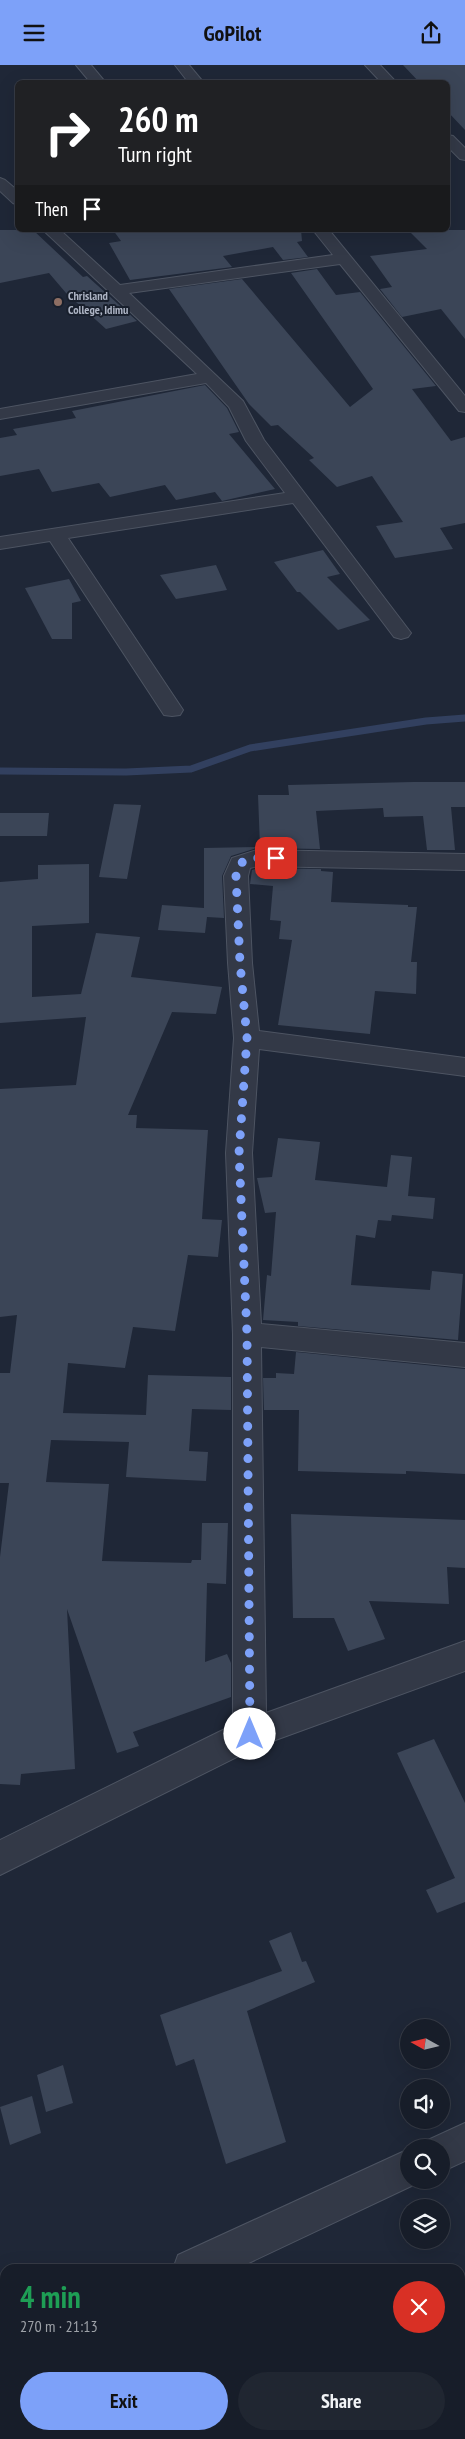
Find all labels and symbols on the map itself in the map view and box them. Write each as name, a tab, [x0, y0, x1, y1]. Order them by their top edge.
place label: Chrisland College, Idimu	[68, 288, 128, 317]
marker: Chrisland College, Idimu	[52, 296, 64, 308]
pin	[255, 837, 297, 879]
position arrow	[223, 1707, 275, 1759]
north arrow	[400, 2019, 450, 2069]

